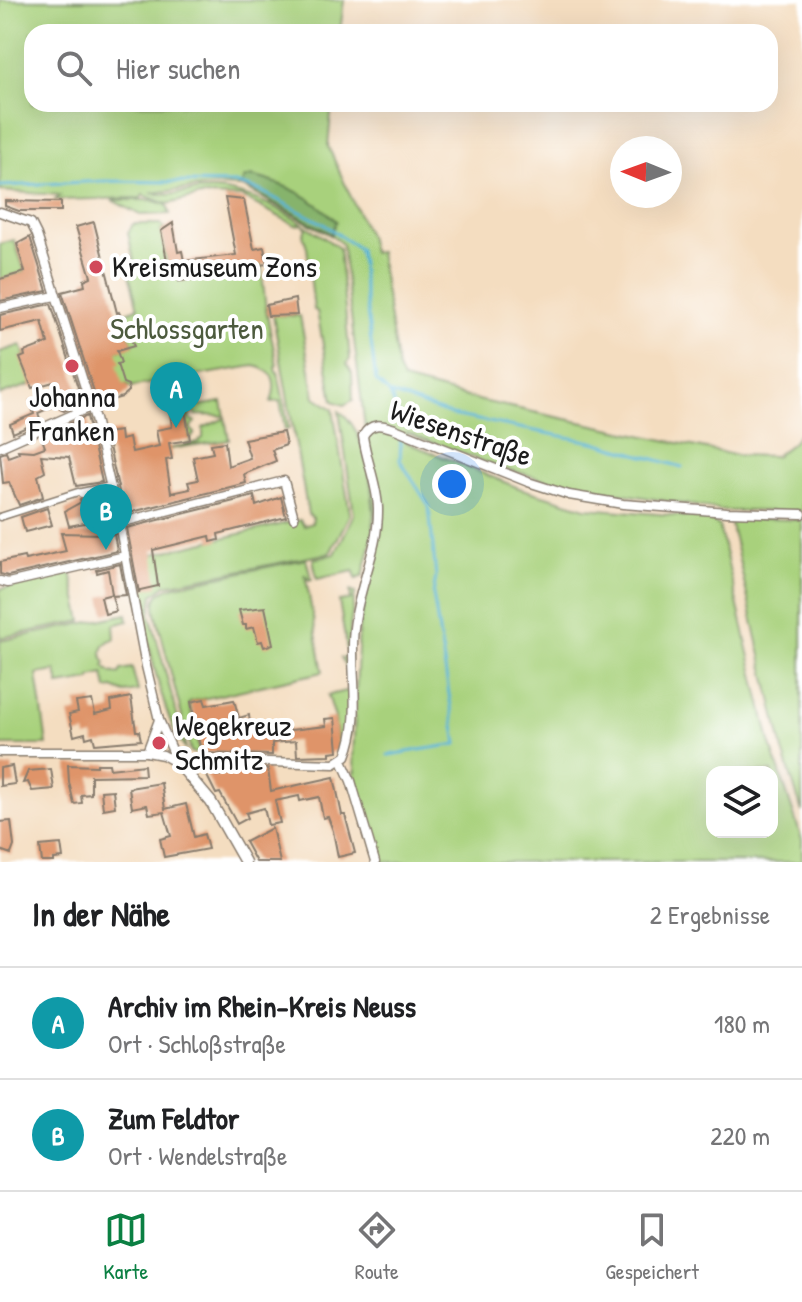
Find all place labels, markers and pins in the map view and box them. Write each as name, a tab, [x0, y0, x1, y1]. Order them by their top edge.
place label: Kreismuseum Zons	[112, 246, 317, 286]
marker: Kreismuseum Zons	[87, 258, 105, 276]
marker: Johanna Franken	[63, 357, 81, 375]
pin: A	[150, 362, 202, 428]
place label: Johanna Franken	[28, 376, 115, 450]
pin: B	[80, 484, 132, 550]
place label: Wegekreuz Schmitz	[175, 705, 292, 779]
marker: Wegekreuz Schmitz	[150, 734, 168, 752]

